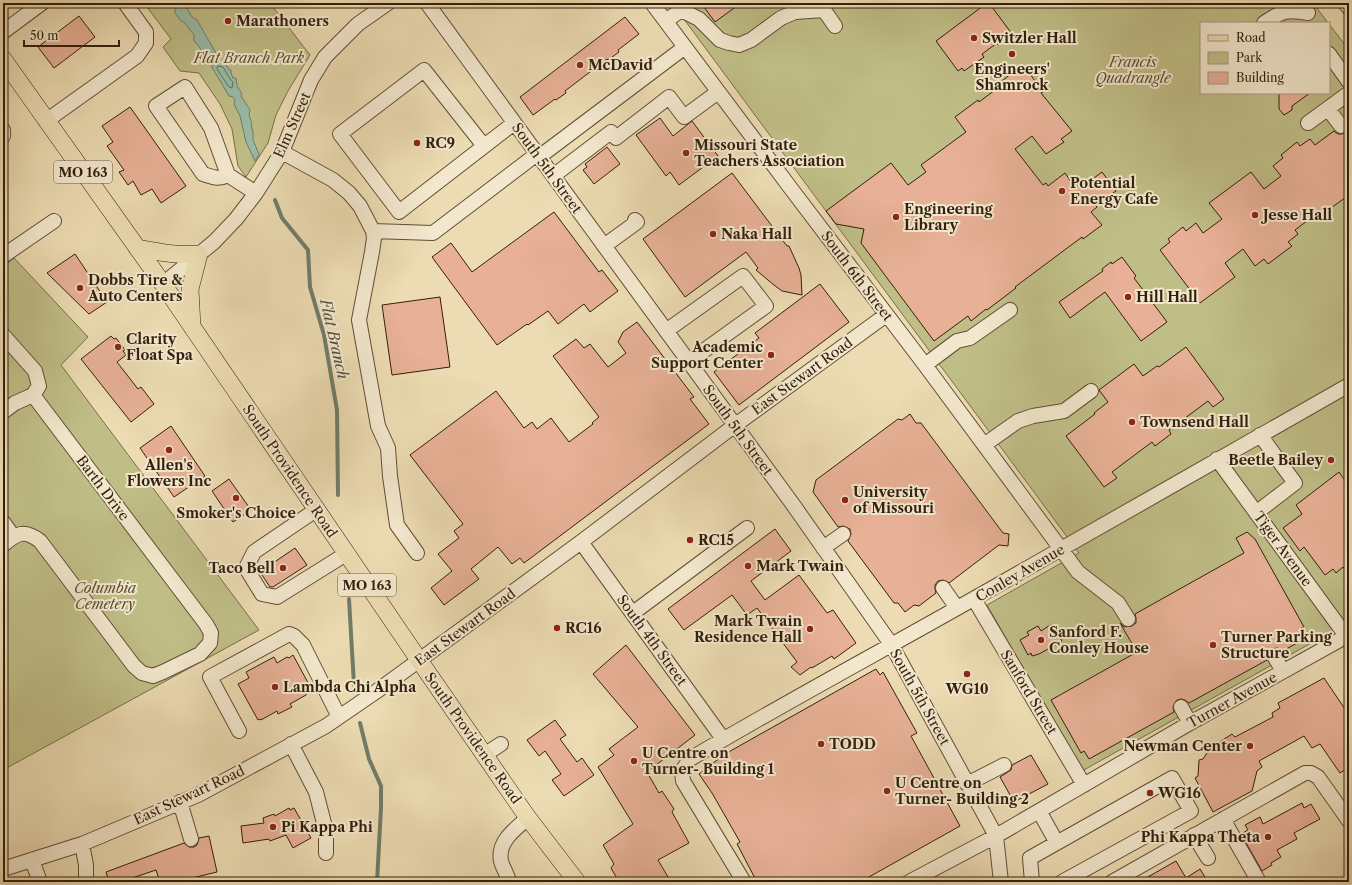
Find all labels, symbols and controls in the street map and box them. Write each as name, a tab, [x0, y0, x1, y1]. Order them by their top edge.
place label: Marathoners	[236, 12, 329, 30]
marker: Marathoners	[223, 16, 233, 26]
scale bar	[24, 22, 119, 48]
legend	[1200, 22, 1330, 94]
text: 50 m	[30, 28, 59, 43]
place label: Switzler Hall	[982, 29, 1077, 47]
text: Road	[1236, 30, 1266, 45]
marker: Switzler Hall	[969, 33, 979, 43]
park label: Flat Branch Park	[193, 49, 305, 67]
marker: Engineers' Shamrock	[1007, 49, 1017, 59]
text: Park	[1236, 50, 1263, 65]
park label: Francis Quadrangle	[1095, 53, 1172, 87]
place label: McDavid	[588, 56, 654, 74]
marker: McDavid	[575, 60, 585, 70]
place label: Engineers' Shamrock	[974, 60, 1050, 94]
text: Building	[1236, 70, 1284, 85]
street label: Elm Street	[269, 89, 315, 161]
street label: South 5th Street	[508, 119, 586, 217]
place label: RC9	[425, 134, 455, 152]
place label: Missouri State Teachers Association	[694, 136, 845, 170]
marker: RC9	[412, 138, 422, 148]
marker: Missouri State Teachers Association	[681, 148, 691, 158]
road number: MO 163	[54, 161, 112, 183]
place label: Potential Energy Cafe	[1070, 174, 1158, 208]
marker: Potential Energy Cafe	[1057, 186, 1067, 196]
place label: Engineering Library	[904, 200, 994, 234]
place label: Jesse Hall	[1260, 206, 1332, 224]
marker: Jesse Hall	[1250, 210, 1260, 220]
marker: Engineering Library	[891, 212, 901, 222]
place label: Naka Hall	[721, 225, 792, 243]
street label: South 6th Street	[817, 227, 897, 325]
marker: Naka Hall	[708, 229, 718, 239]
place label: Dobbs Tire & Auto Centers	[87, 271, 183, 305]
marker: Dobbs Tire & Auto Centers	[75, 283, 85, 293]
place label: Hill Hall	[1136, 288, 1198, 306]
marker: Hill Hall	[1123, 292, 1133, 302]
water label: Flat Branch	[316, 296, 353, 381]
place label: Clarity Float Spa	[126, 330, 194, 364]
street label: East Stewart Road	[748, 333, 856, 419]
place label: Academic Support Center	[651, 338, 763, 372]
marker: Clarity Float Spa	[113, 342, 123, 352]
marker: Academic Support Center	[766, 350, 776, 360]
street label: South 5th Street	[699, 381, 777, 479]
street label: South Providence Road	[239, 401, 342, 541]
place label: Townsend Hall	[1140, 413, 1249, 431]
marker: Townsend Hall	[1127, 417, 1137, 427]
marker: Allen's Flowers Inc	[164, 445, 174, 455]
place label: Beetle Bailey	[1228, 451, 1323, 469]
street label: Barth Drive	[73, 452, 133, 524]
marker: Beetle Bailey	[1326, 455, 1336, 465]
place label: Allen's Flowers Inc	[127, 456, 211, 490]
place label: University of Missouri	[853, 483, 934, 517]
marker: Smoker's Choice	[231, 493, 241, 503]
marker: University of Missouri	[840, 495, 850, 505]
place label: Smoker's Choice	[176, 504, 296, 522]
street label: Tiger Avenue	[1250, 508, 1316, 590]
place label: RC15	[698, 531, 734, 549]
marker: RC15	[685, 535, 695, 545]
street label: Conley Avenue	[972, 540, 1068, 606]
place label: Mark Twain	[756, 557, 844, 575]
place label: Taco Bell	[208, 559, 275, 577]
marker: Mark Twain	[743, 561, 753, 571]
marker: Taco Bell	[278, 563, 288, 573]
road number: MO 163	[338, 574, 396, 596]
park label: Columbia Cemetery	[74, 579, 137, 613]
street label: East Stewart Road	[411, 584, 519, 670]
street label: South 4th Street	[613, 591, 691, 689]
place label: Mark Twain Residence Hall	[694, 612, 802, 646]
place label: RC16	[565, 619, 602, 637]
marker: RC16	[552, 623, 562, 633]
place label: Sanford F. Conley House	[1049, 623, 1149, 657]
marker: Mark Twain Residence Hall	[805, 624, 815, 634]
place label: Turner Parking Structure	[1221, 628, 1333, 662]
marker: Sanford F. Conley House	[1036, 635, 1046, 645]
marker: Turner Parking Structure	[1208, 640, 1218, 650]
street label: South 5th Street	[886, 646, 954, 749]
street label: Sanford Street	[997, 646, 1061, 738]
street label: Turner Avenue	[1184, 668, 1280, 732]
street label: South Providence Road	[421, 669, 526, 808]
marker: WG10	[962, 669, 972, 679]
place label: Lambda Chi Alpha	[283, 678, 417, 696]
place label: WG10	[944, 680, 989, 698]
marker: Lambda Chi Alpha	[270, 682, 280, 692]
place label: TODD	[829, 735, 876, 753]
place label: Newman Center	[1124, 737, 1242, 755]
marker: TODD	[816, 739, 826, 749]
marker: Newman Center	[1245, 741, 1255, 751]
place label: U Centre on Turner- Building 1	[642, 744, 775, 778]
marker: U Centre on Turner- Building 1	[629, 756, 639, 766]
street label: East Stewart Road	[131, 761, 248, 829]
place label: U Centre on Turner- Building 2	[895, 774, 1029, 808]
place label: WG16	[1157, 784, 1201, 802]
marker: U Centre on Turner- Building 2	[882, 786, 892, 796]
marker: WG16	[1145, 788, 1155, 798]
place label: Pi Kappa Phi	[281, 818, 373, 836]
marker: Pi Kappa Phi	[268, 822, 278, 832]
place label: Phi Kappa Theta	[1141, 828, 1261, 846]
marker: Phi Kappa Theta	[1263, 832, 1273, 842]

